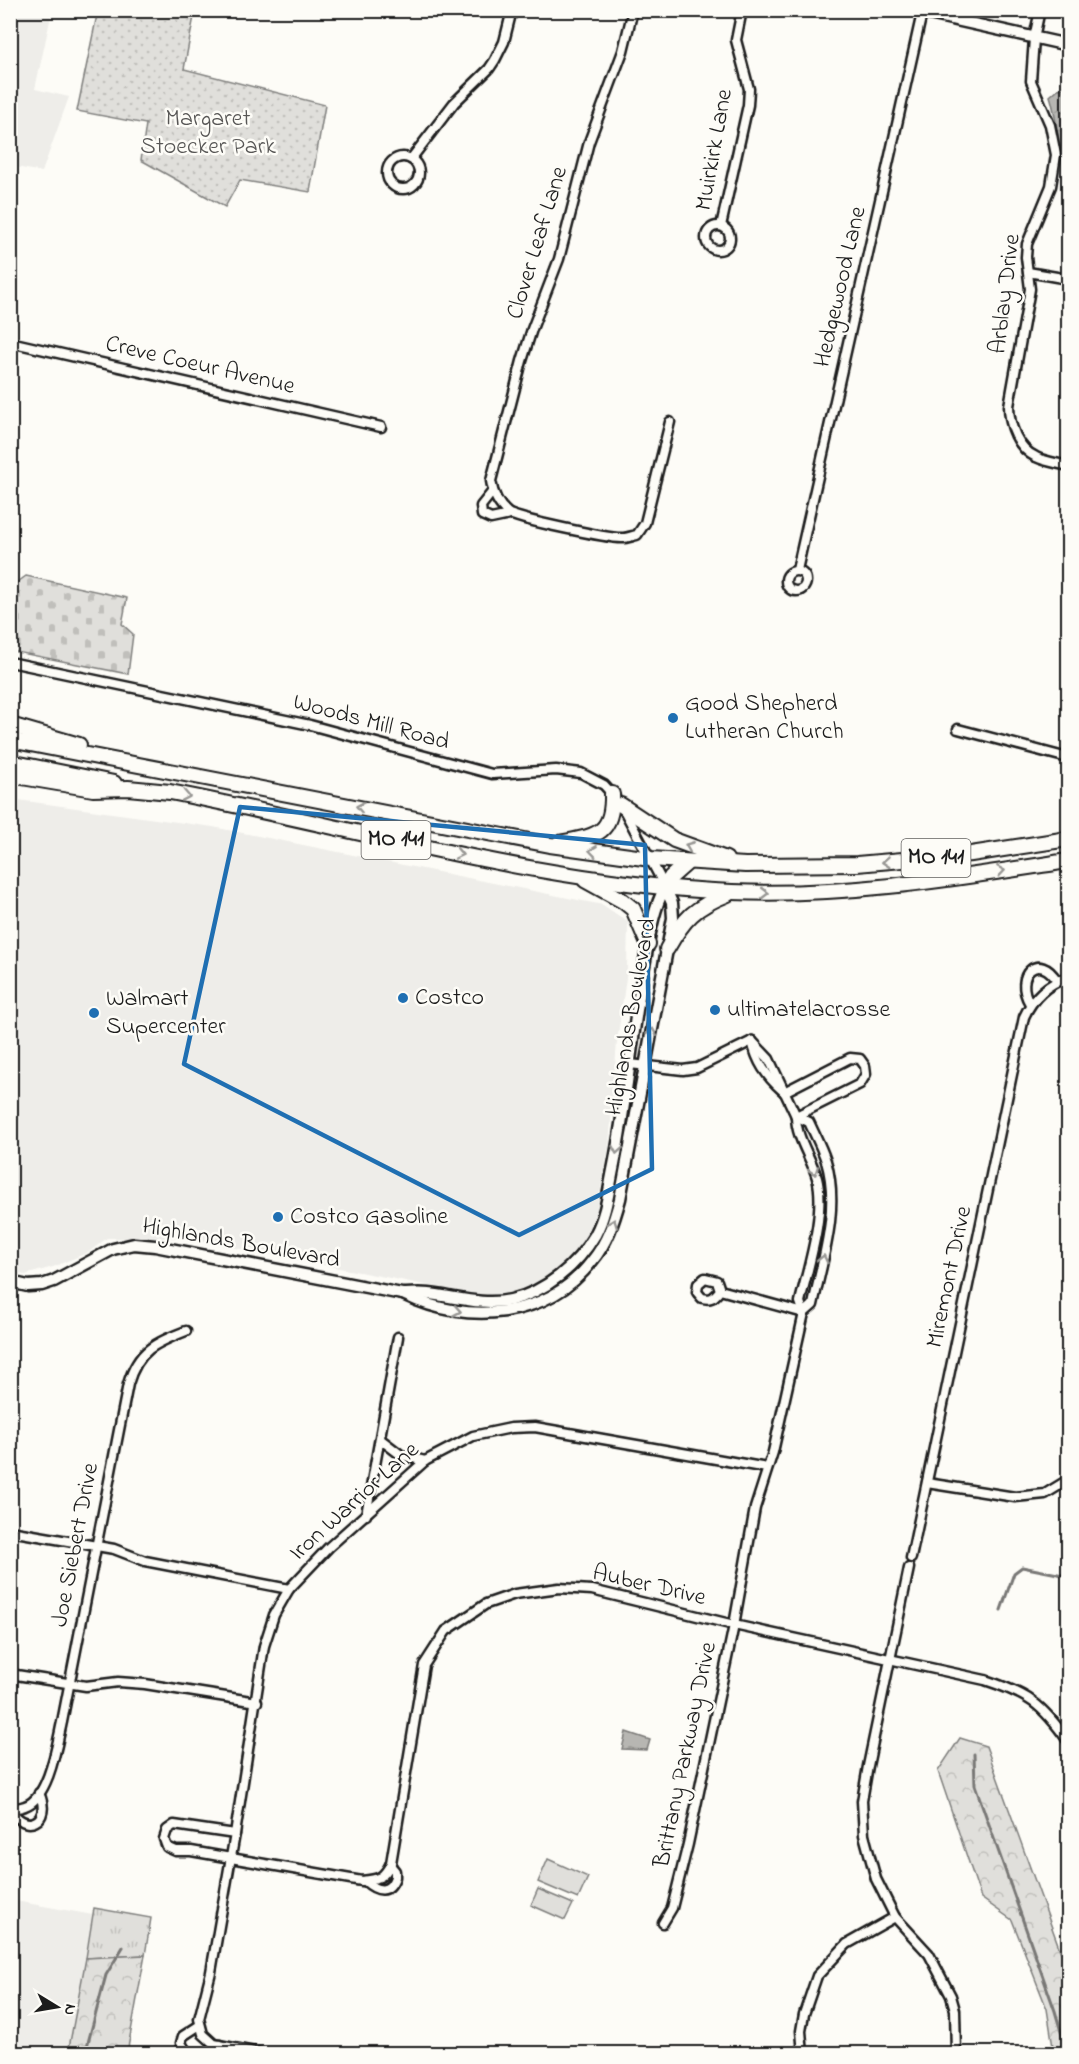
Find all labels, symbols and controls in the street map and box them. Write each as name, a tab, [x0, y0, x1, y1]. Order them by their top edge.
street label: Muirkirk Lane	[687, 86, 743, 214]
park label: Margaret Stoecker Park	[140, 102, 276, 165]
street label: Clover Leaf Lane	[498, 162, 578, 324]
street label: Hedgewood Lane	[805, 203, 877, 371]
street label: Arblay Drive	[981, 232, 1032, 356]
street label: Creve Coeur Avenue	[102, 327, 298, 405]
street label: Woods Mill Road	[289, 685, 453, 761]
place label: Good Shepherd Lutheran Church	[685, 687, 844, 750]
marker: Good Shepherd Lutheran Church	[666, 711, 680, 725]
one-way arrow	[181, 789, 190, 801]
one-way arrow	[355, 801, 365, 814]
road number: MO 141	[362, 821, 430, 859]
road number: MO 141	[902, 839, 970, 877]
one-way arrow	[685, 841, 696, 853]
one-way arrow	[588, 846, 597, 858]
one-way arrow	[453, 847, 463, 860]
one-way arrow	[881, 856, 890, 869]
one-way arrow	[996, 866, 1005, 878]
one-way arrow	[760, 887, 769, 899]
street label: Highlands Boulevard	[597, 915, 667, 1119]
place label: Costco	[415, 981, 484, 1016]
place label: Walmart Supercenter	[106, 982, 226, 1045]
marker: Costco	[396, 991, 410, 1005]
place label: ultimatelacrosse	[727, 993, 890, 1028]
marker: ultimatelacrosse	[708, 1003, 722, 1017]
marker: Walmart Supercenter	[87, 1006, 101, 1020]
one-way arrow	[645, 1027, 657, 1037]
one-way arrow	[611, 1145, 624, 1155]
one-way arrow	[807, 1165, 819, 1176]
place label: Costco Gasoline	[290, 1200, 448, 1235]
street label: Miremont Drive	[918, 1203, 982, 1351]
street label: Highlands Boulevard	[139, 1209, 343, 1279]
marker: Costco Gasoline	[271, 1210, 285, 1224]
one-way arrow	[606, 1218, 618, 1229]
one-way arrow	[815, 1255, 828, 1265]
one-way arrow	[452, 1304, 462, 1317]
street label: Iron Warrior Lane	[282, 1434, 428, 1570]
street label: Joe Siebert Drive	[43, 1460, 109, 1630]
street label: Auber Drive	[589, 1556, 709, 1616]
street label: Brittany Parkway Drive	[645, 1639, 728, 1872]
north arrow	[27, 1977, 87, 2037]
text: N	[57, 2002, 83, 2017]

